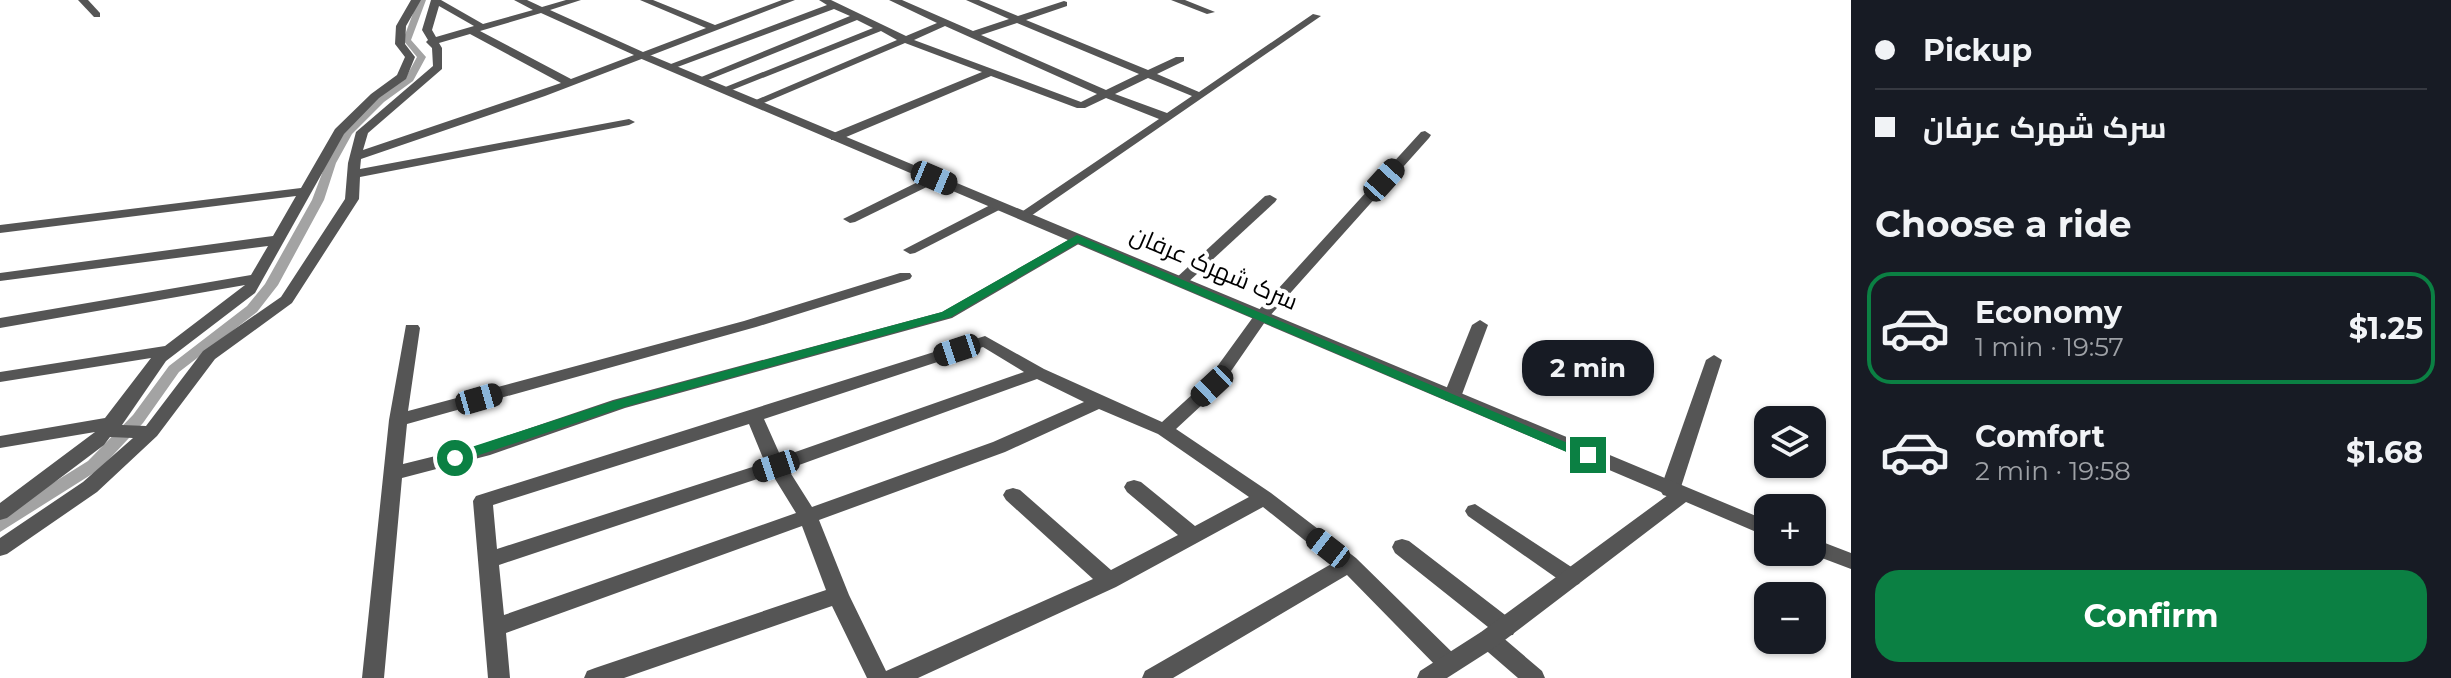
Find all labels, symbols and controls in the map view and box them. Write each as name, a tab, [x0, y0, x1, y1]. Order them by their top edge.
text: Pickup	[1923, 32, 2032, 69]
text: سرک شهرک عرفان	[1923, 109, 2167, 146]
car	[1359, 154, 1409, 206]
car	[907, 158, 961, 198]
text: Choose a ride	[1875, 202, 2132, 246]
street label: سرک شهرک عرفان	[1126, 219, 1302, 316]
icon: car	[1879, 292, 1951, 364]
text: Economy	[1975, 294, 2122, 331]
text: $1.25	[2349, 310, 2423, 347]
car	[930, 331, 984, 369]
text: 1 min · 19:57	[1975, 331, 2124, 363]
callout: 2 min	[1522, 339, 1654, 395]
text: 2 min	[1550, 352, 1626, 384]
car	[1186, 361, 1238, 411]
car	[453, 381, 505, 417]
map controls	[1754, 406, 1826, 654]
button: layers	[1754, 406, 1826, 478]
icon: car	[1879, 416, 1951, 488]
text: Comfort	[1975, 418, 2105, 455]
text: $1.68	[2346, 434, 2423, 471]
route end	[1570, 437, 1606, 473]
route start	[437, 440, 473, 476]
car	[749, 447, 803, 485]
text: 2 min · 19:58	[1975, 455, 2131, 487]
button: +	[1754, 494, 1826, 566]
car	[1302, 524, 1354, 572]
button: Confirm	[1875, 570, 2427, 662]
button: −	[1754, 582, 1826, 654]

